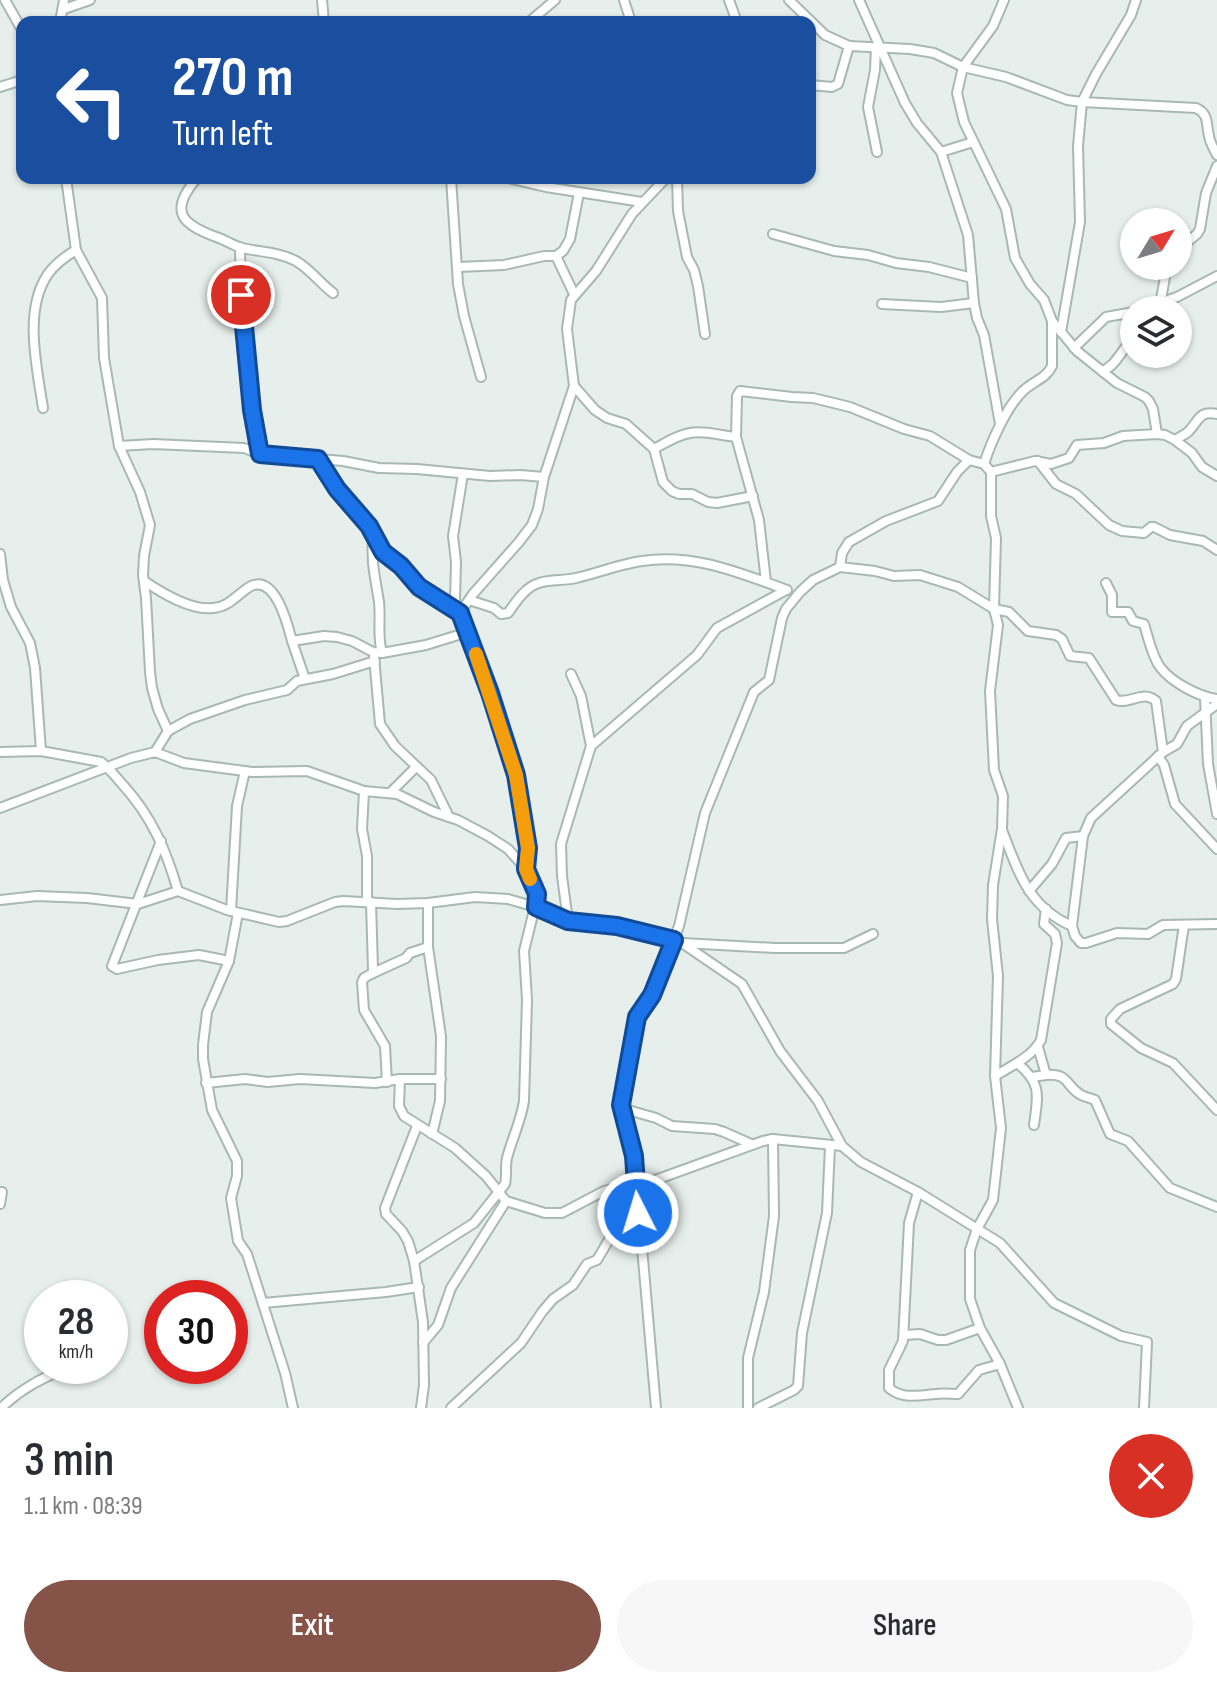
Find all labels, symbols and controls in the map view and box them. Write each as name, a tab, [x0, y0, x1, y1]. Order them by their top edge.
text: 270 m	[172, 45, 293, 112]
icon: left	[40, 48, 144, 152]
text: Turn left	[172, 113, 273, 156]
north arrow	[1120, 208, 1192, 280]
map controls	[1120, 208, 1192, 368]
pin	[207, 261, 275, 329]
icon: arrive	[219, 273, 263, 317]
button: layers	[1120, 296, 1192, 368]
position arrow	[596, 1171, 680, 1255]
speed limit sign: 30	[144, 1280, 248, 1384]
text: 28	[58, 1298, 94, 1346]
text: km/h	[59, 1340, 93, 1364]
text: 3 min	[24, 1432, 114, 1489]
button: close	[1109, 1434, 1193, 1518]
text: 1.1 km · 08:39	[24, 1491, 143, 1522]
button: Exit	[24, 1580, 601, 1672]
button: Share	[617, 1580, 1193, 1672]

